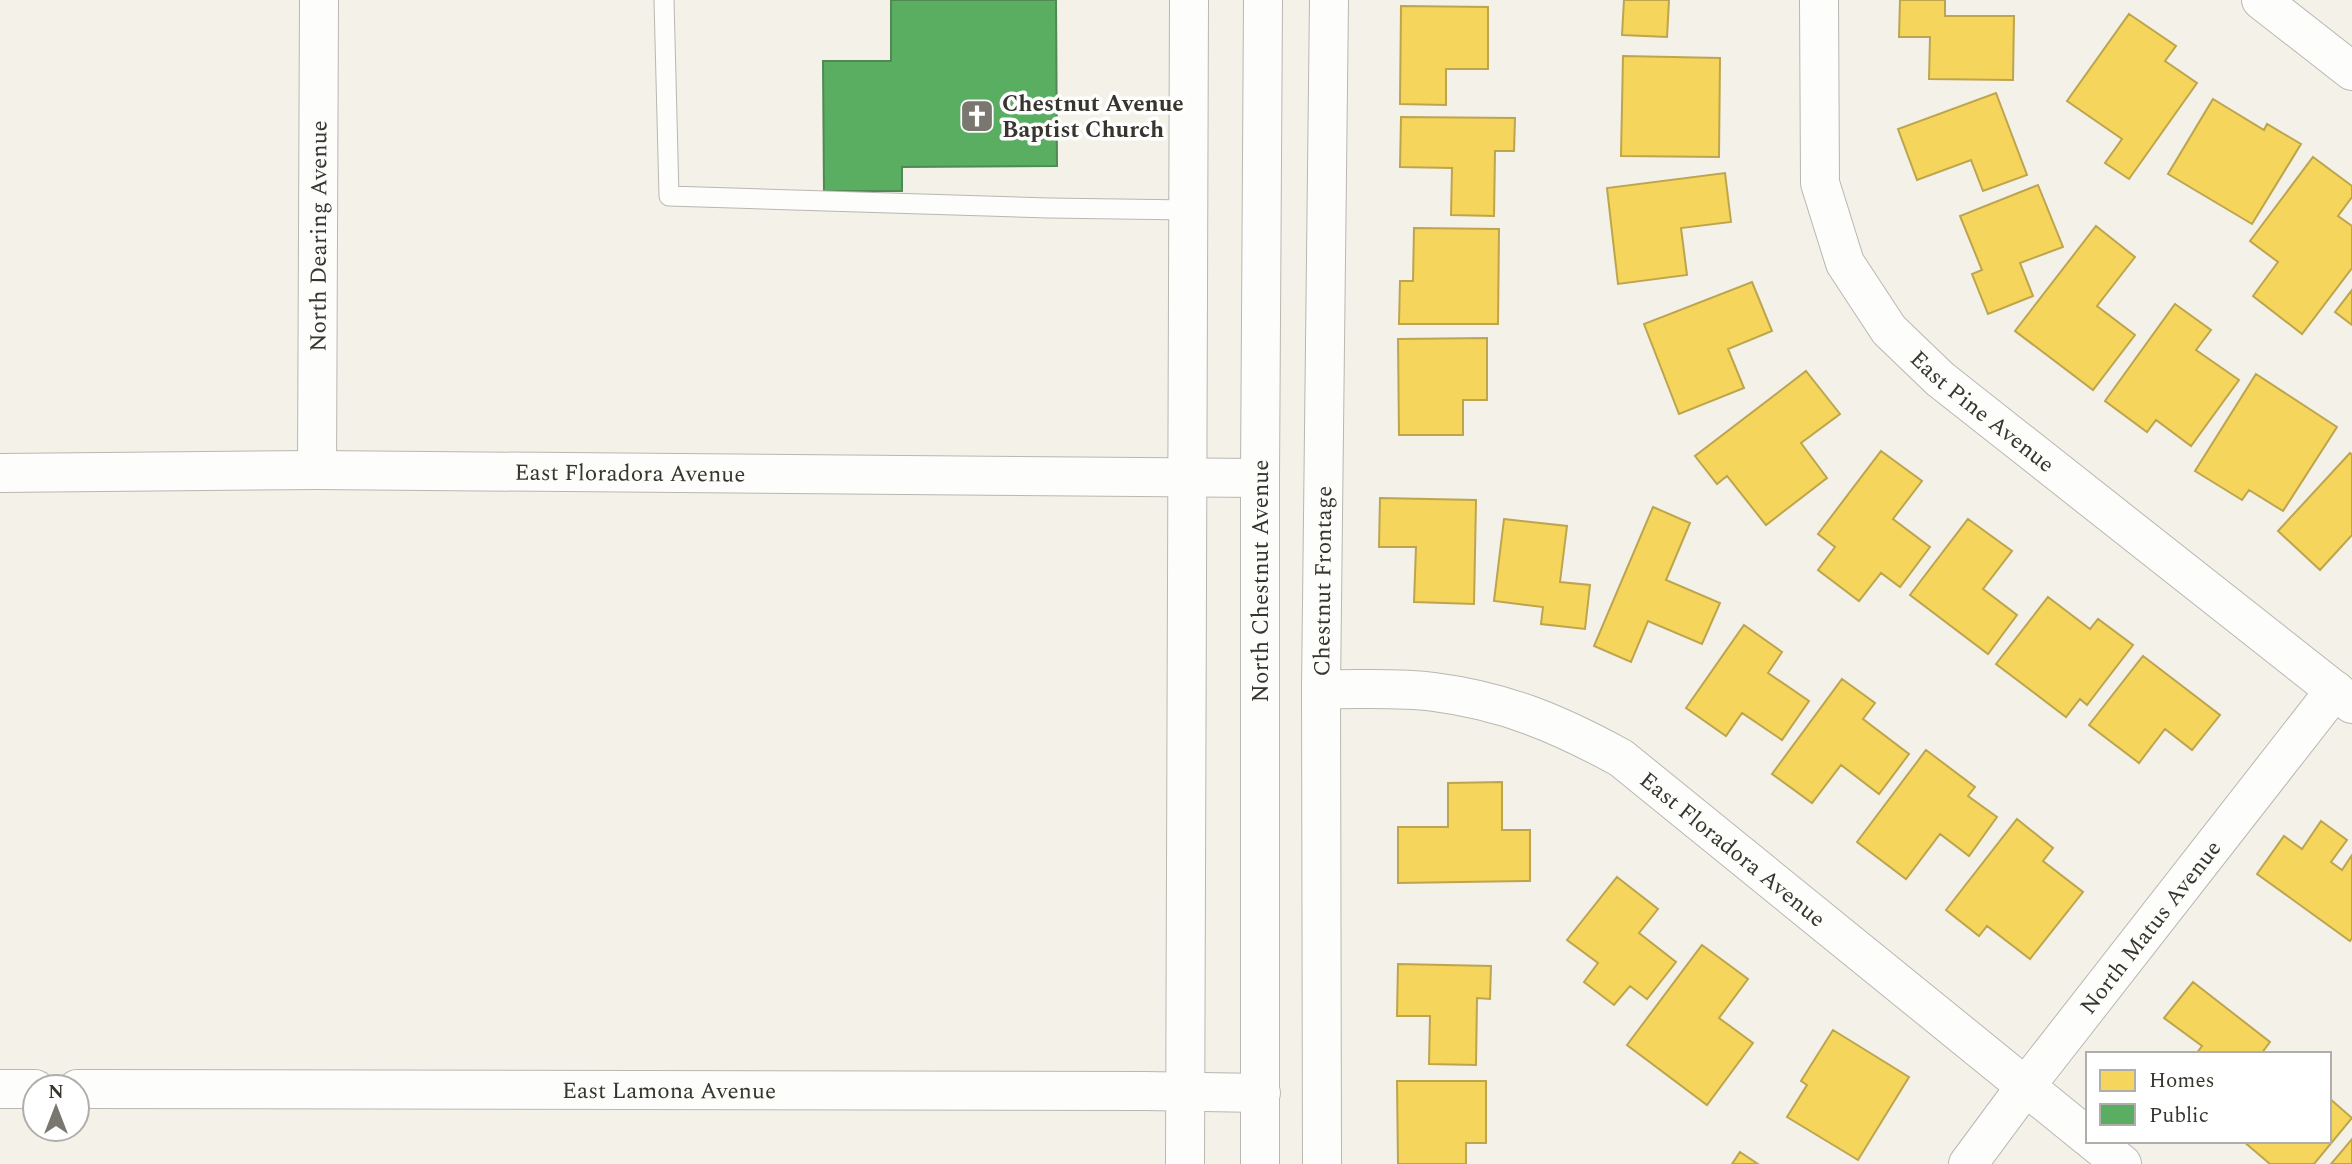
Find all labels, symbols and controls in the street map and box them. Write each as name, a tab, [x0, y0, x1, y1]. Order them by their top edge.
place label: Chestnut Avenue Baptist Church	[1002, 87, 1184, 148]
church icon: Chestnut Avenue Baptist Church	[958, 97, 996, 135]
street label: North Dearing Avenue	[302, 120, 337, 352]
street label: East Pine Avenue	[1901, 343, 2062, 482]
street label: East Floradora Avenue	[514, 456, 746, 493]
street label: North Chestnut Avenue	[1244, 460, 1279, 702]
street label: Chestnut Frontage	[1305, 485, 1342, 677]
street label: East Floradora Avenue	[1631, 764, 1833, 936]
street label: North Matus Avenue	[2072, 833, 2231, 1023]
legend	[2086, 1052, 2331, 1143]
text: Homes	[2149, 1065, 2215, 1097]
north arrow	[21, 1073, 91, 1143]
street label: East Lamona Avenue	[562, 1074, 776, 1109]
text: N	[48, 1078, 64, 1107]
text: Public	[2149, 1100, 2209, 1132]

